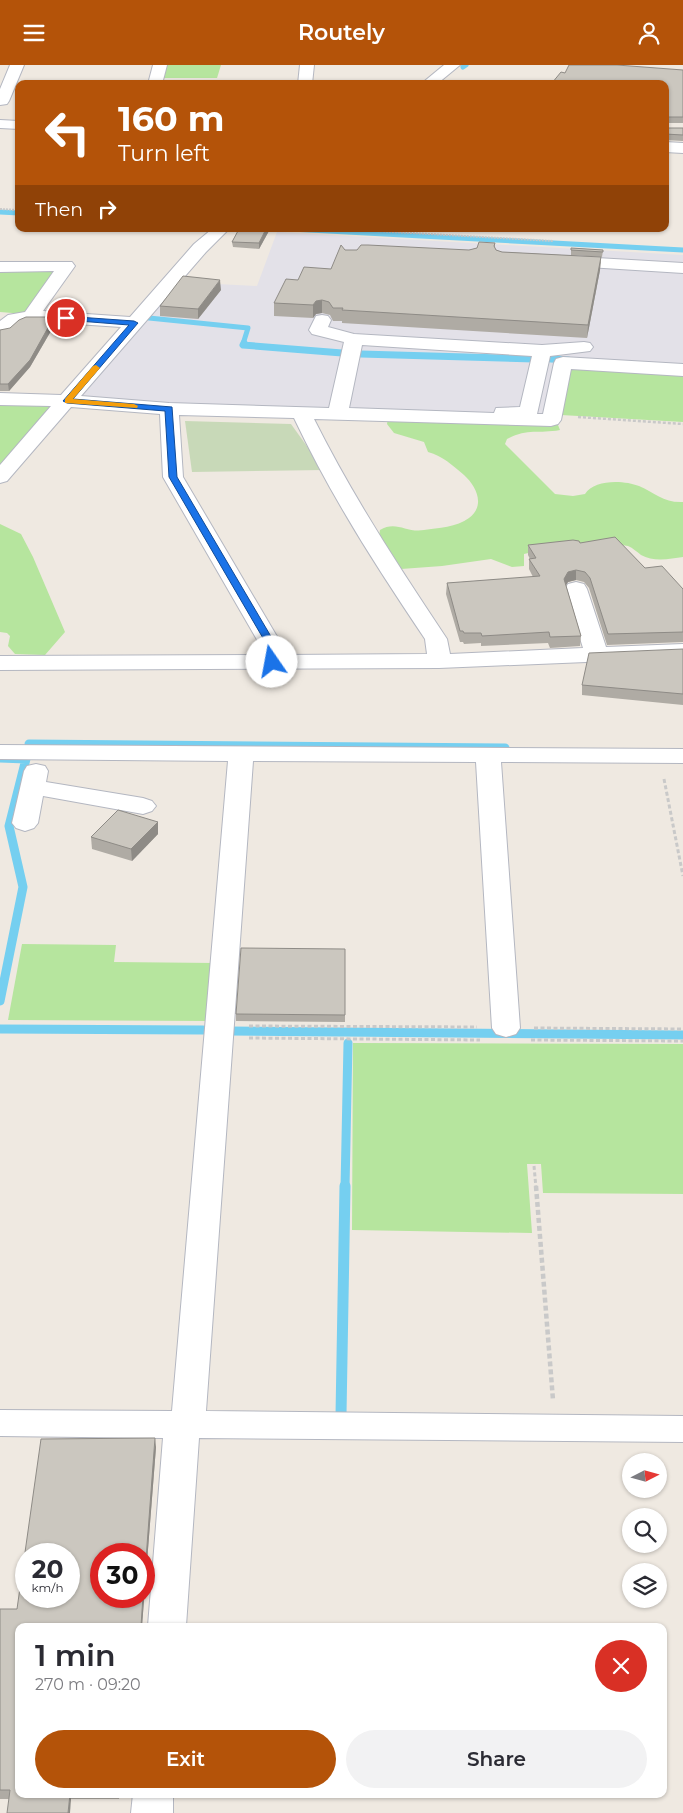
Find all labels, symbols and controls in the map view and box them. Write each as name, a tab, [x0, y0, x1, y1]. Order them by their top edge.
icon: menu	[20, 19, 48, 47]
text: Routely	[298, 19, 385, 46]
icon: person	[635, 19, 663, 47]
text: 160 m	[118, 97, 224, 140]
icon: left	[35, 100, 100, 165]
text: Turn left	[118, 140, 210, 167]
icon: right	[93, 195, 121, 223]
text: Then	[35, 198, 83, 221]
pin	[45, 297, 87, 339]
icon: arrive	[52, 304, 80, 332]
position arrow	[245, 635, 297, 687]
north arrow	[622, 1453, 668, 1497]
map controls	[622, 1453, 667, 1608]
button: search	[622, 1508, 667, 1553]
speed limit sign: 30	[90, 1543, 155, 1608]
text: 20	[32, 1554, 63, 1584]
button: layers	[622, 1563, 667, 1608]
text: km/h	[31, 1580, 64, 1595]
text: 1 min	[35, 1637, 116, 1674]
button: close	[595, 1640, 647, 1692]
text: 270 m · 09:20	[35, 1675, 141, 1694]
button: Exit	[35, 1730, 336, 1788]
button: Share	[346, 1730, 647, 1788]

